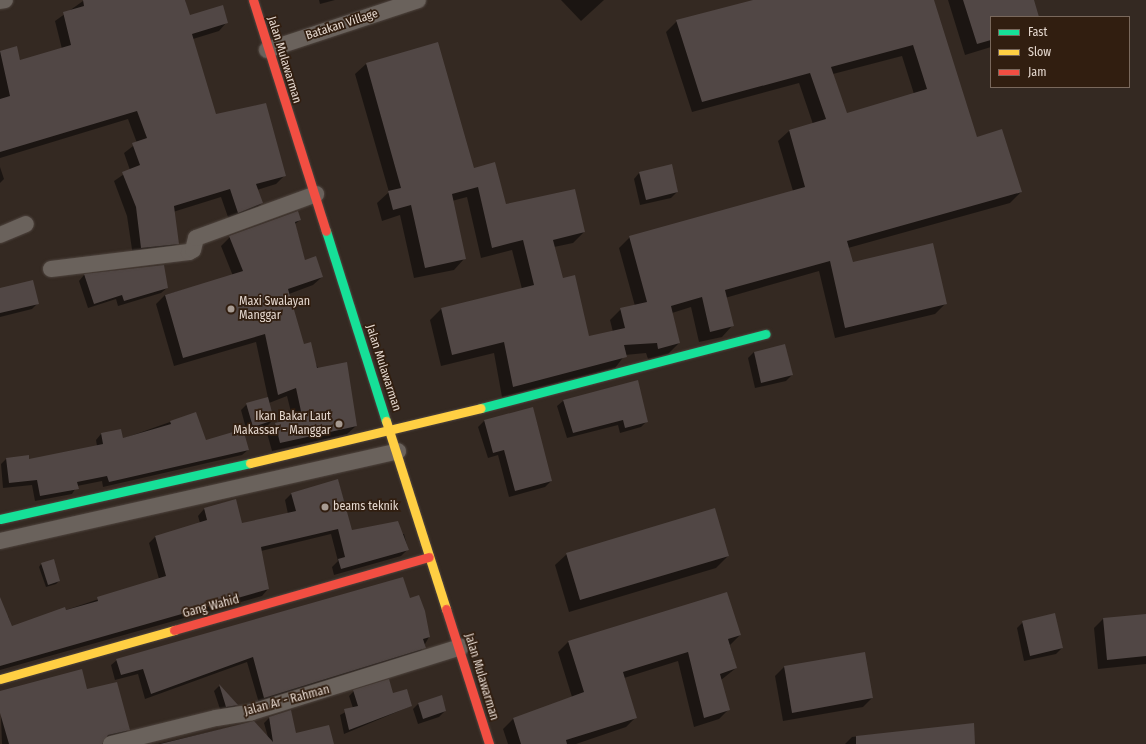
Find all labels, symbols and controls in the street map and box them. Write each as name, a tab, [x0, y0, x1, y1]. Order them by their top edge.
street label: Batakan Village	[304, 7, 380, 43]
street label: Jalan Mulawarman	[264, 15, 304, 105]
legend	[990, 16, 1130, 88]
text: Fast	[1028, 25, 1047, 39]
text: Slow	[1028, 45, 1051, 59]
text: Jam	[1028, 65, 1046, 79]
place label: Maxi Swalayan Manggar	[239, 295, 310, 323]
marker: Maxi Swalayan Manggar	[226, 304, 236, 314]
street label: Jalan Mulawarman	[362, 323, 404, 413]
place label: Ikan Bakar Laut Makassar - Manggar	[233, 410, 331, 438]
marker: Ikan Bakar Laut Makassar - Manggar	[334, 419, 344, 429]
place label: beams teknik	[333, 500, 398, 514]
marker: beams teknik	[320, 502, 330, 512]
street label: Gang Wahid	[181, 593, 241, 621]
street label: Jalan Mulawarman	[461, 632, 501, 722]
street label: Jalan Ar - Rahman	[243, 683, 331, 719]

